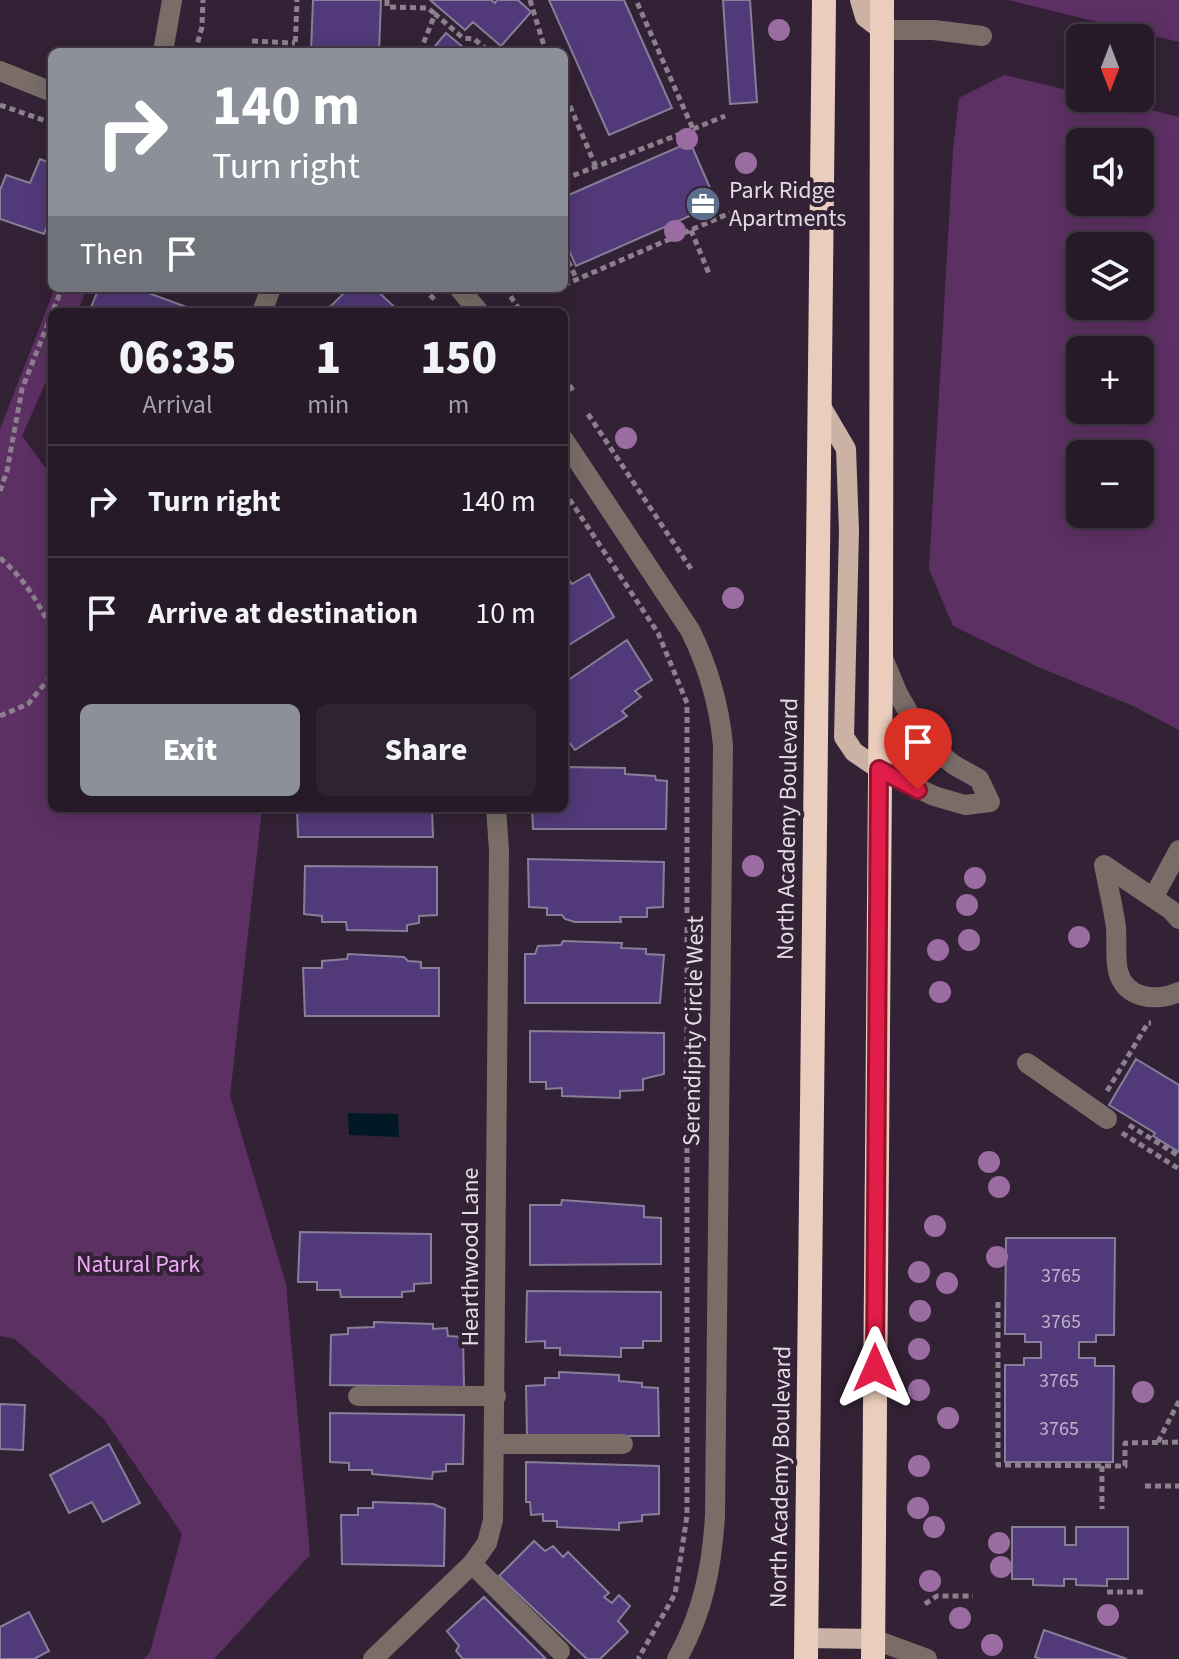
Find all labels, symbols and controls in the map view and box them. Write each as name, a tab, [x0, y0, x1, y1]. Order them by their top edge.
north arrow	[1066, 24, 1154, 112]
map controls	[1066, 24, 1154, 528]
text: 140 m	[212, 67, 360, 146]
icon: right	[80, 80, 184, 184]
button: sound	[1066, 128, 1154, 216]
text: Turn right	[212, 141, 360, 192]
place label: Park Ridge Apartments	[729, 173, 846, 236]
office icon: Park Ridge Apartments	[684, 185, 722, 223]
icon: arrive	[160, 232, 204, 276]
button: layers	[1066, 232, 1154, 320]
text: Then	[80, 233, 144, 276]
text: 06:35	[119, 324, 236, 392]
text: 1	[315, 324, 341, 392]
text: 150	[420, 324, 497, 392]
button: +	[1066, 336, 1154, 424]
text: Arrival	[143, 386, 213, 423]
text: min	[307, 386, 349, 423]
text: m	[448, 386, 469, 423]
button: −	[1066, 440, 1154, 528]
icon: right	[80, 479, 124, 523]
text: Turn right	[148, 480, 280, 523]
text: 140 m	[460, 480, 536, 523]
icon: arrive	[80, 591, 124, 635]
text: Arrive at destination	[148, 592, 418, 635]
text: 10 m	[475, 592, 536, 635]
street label: North Academy Boulevard	[768, 698, 807, 960]
button: Exit	[80, 704, 300, 796]
button: Share	[316, 704, 536, 796]
pin	[884, 708, 952, 790]
icon: arrive	[896, 720, 940, 764]
street label: Serendipity Circle West	[674, 916, 713, 1146]
street label: Hearthwood Lane	[453, 1168, 488, 1346]
park label: Natural Park	[76, 1247, 200, 1282]
house number: 3765	[1041, 1262, 1081, 1290]
house number: 3765	[1041, 1308, 1081, 1336]
position arrow	[833, 1326, 917, 1410]
street label: North Academy Boulevard	[761, 1346, 800, 1608]
house number: 3765	[1039, 1367, 1079, 1395]
house number: 3765	[1039, 1415, 1079, 1443]

